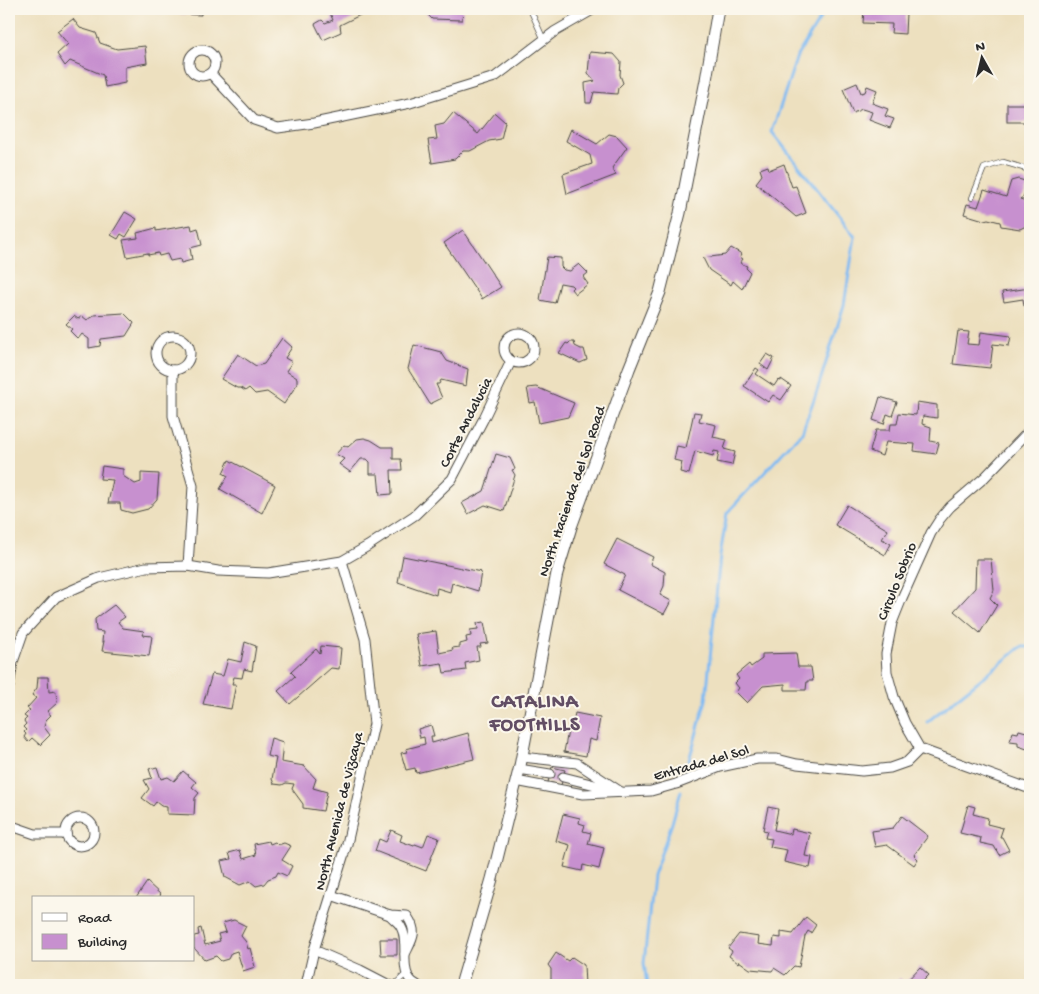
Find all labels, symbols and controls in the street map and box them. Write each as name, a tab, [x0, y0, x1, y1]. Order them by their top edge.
north arrow	[956, 32, 1006, 82]
text: N	[975, 39, 986, 57]
street label: Corte Andalucia	[436, 374, 498, 471]
street label: North Hacienda del Sol Road	[535, 403, 611, 579]
street label: Circulo Sobrio	[874, 540, 922, 623]
district label: CATALINA FOOTHILLS	[488, 692, 581, 738]
street label: North Avenida de Vizcaya	[312, 730, 368, 892]
street label: Entrada del Sol	[652, 742, 751, 786]
legend	[32, 896, 195, 962]
text: Road	[78, 910, 112, 928]
text: Building	[77, 934, 127, 952]

